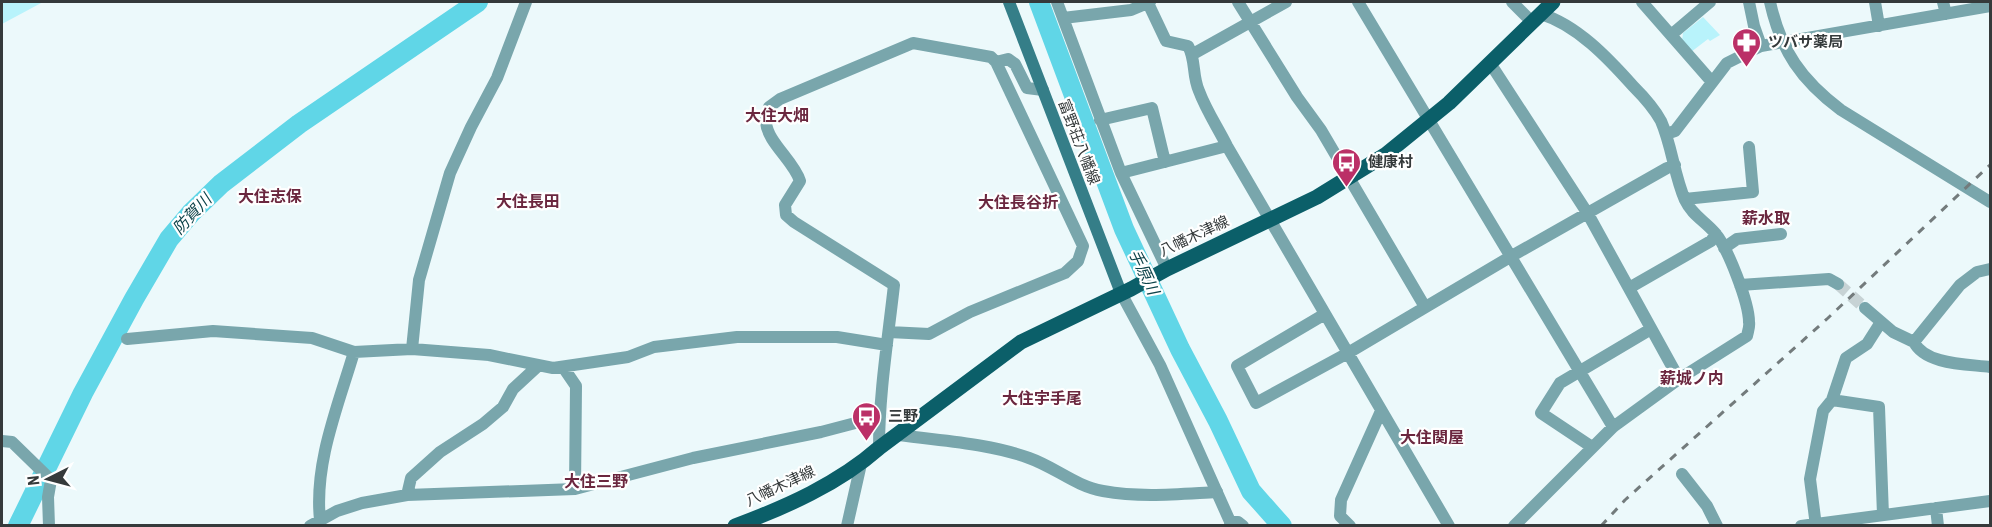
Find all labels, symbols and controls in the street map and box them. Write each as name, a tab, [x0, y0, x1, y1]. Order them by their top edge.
pharmacy icon: ツバサ薬局	[1731, 26, 1763, 68]
place label: ツバサ薬局	[1768, 33, 1843, 51]
street label: 富野荘八幡線	[1054, 97, 1104, 187]
district label: 大住大畑	[745, 106, 809, 125]
bus stop icon: 健康村	[1331, 146, 1363, 188]
place label: 健康村	[1368, 153, 1413, 171]
district label: 大住志保	[238, 187, 302, 206]
water label: 防賀川	[169, 189, 217, 238]
district label: 大住長田	[496, 192, 560, 211]
district label: 大住長谷折	[978, 193, 1058, 212]
district label: 薪水取	[1742, 209, 1790, 228]
street label: 八幡木津線	[1156, 212, 1232, 260]
water label: 手原川	[1125, 246, 1164, 300]
district label: 薪城ノ内	[1660, 369, 1724, 388]
district label: 大住宇手尾	[1002, 389, 1082, 408]
bus stop icon: 三野	[851, 400, 883, 442]
place label: 三野	[888, 407, 918, 425]
district label: 大住関屋	[1400, 428, 1464, 447]
north arrow	[18, 449, 78, 509]
street label: 八幡木津線	[742, 462, 818, 510]
district label: 大住三野	[564, 472, 628, 491]
text: N	[24, 475, 44, 486]

